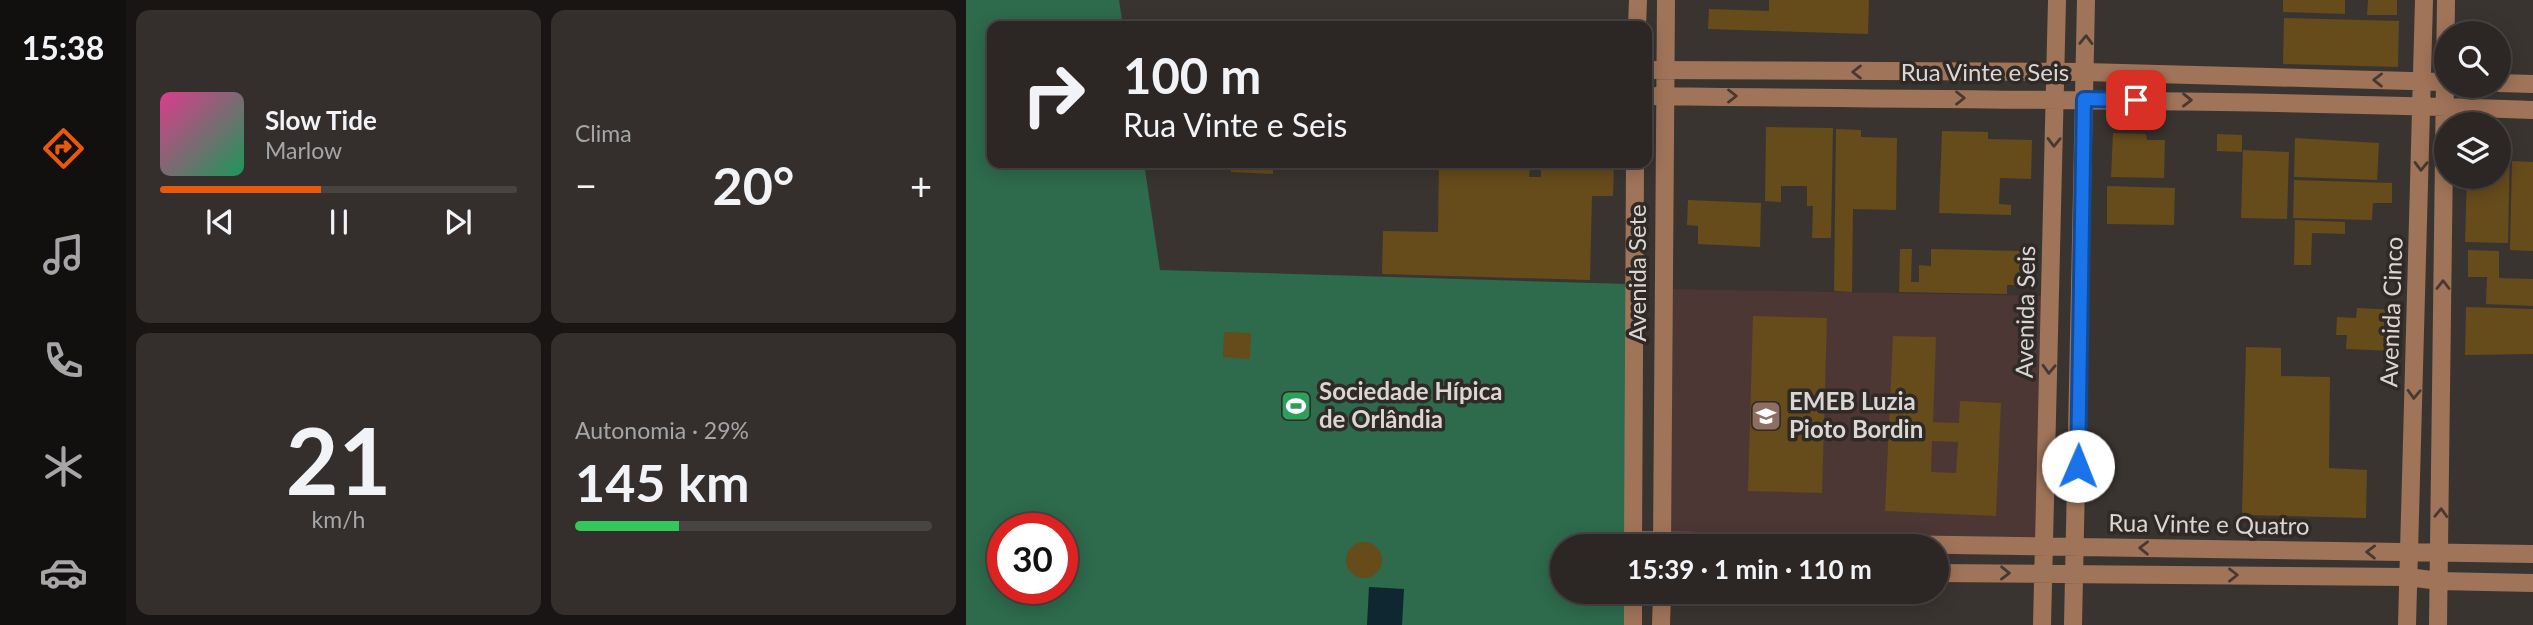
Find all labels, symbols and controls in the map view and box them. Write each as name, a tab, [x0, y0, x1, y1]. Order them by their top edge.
map controls	[2434, 21, 2511, 189]
button: search	[2434, 21, 2511, 98]
text: 15:38	[22, 28, 104, 67]
one-way arrow	[2078, 35, 2094, 45]
text: 100 m	[1123, 46, 1261, 104]
icon: right	[1008, 49, 1099, 140]
street label: Rua Vinte e Seis	[1901, 57, 2069, 86]
one-way arrow	[1851, 64, 1862, 80]
pin	[2106, 70, 2166, 130]
one-way arrow	[2373, 72, 2383, 88]
icon: arrive	[2117, 81, 2155, 119]
one-way arrow	[1728, 88, 1738, 104]
one-way arrow	[1955, 90, 1966, 106]
one-way arrow	[2182, 93, 2193, 108]
text: Slow Tide	[265, 104, 377, 136]
text: Rua Vinte e Seis	[1123, 105, 1347, 144]
button: layers	[2434, 112, 2511, 189]
text: Clima	[575, 119, 632, 147]
icon: directions	[39, 124, 88, 173]
text: Marlow	[265, 136, 342, 164]
one-way arrow	[2046, 137, 2062, 147]
text: 20°	[713, 154, 794, 216]
one-way arrow	[2413, 161, 2429, 172]
text: −	[575, 162, 597, 208]
text: +	[910, 162, 932, 208]
icon: previous	[201, 203, 239, 241]
icon: pause	[320, 203, 358, 241]
icon: next	[439, 203, 477, 241]
street label: Avenida Sete	[1622, 204, 1651, 342]
icon: music	[39, 230, 88, 279]
street label: Avenida Cinco	[2373, 236, 2408, 388]
street label: Avenida Seis	[2009, 246, 2040, 378]
one-way arrow	[2435, 279, 2451, 290]
icon: phone	[39, 336, 88, 385]
one-way arrow	[2042, 364, 2057, 375]
place label: Sociedade Hípica de Orlândia	[1319, 376, 1502, 433]
place label: EMEB Luzia Pioto Bordin	[1789, 386, 1923, 443]
one-way arrow	[2406, 388, 2421, 399]
sports icon: Sociedade Hípica de Orlândia	[1279, 389, 1313, 423]
school or university icon: EMEB Luzia Pioto Bordin	[1749, 399, 1783, 433]
text: 21	[286, 405, 391, 514]
text: Autonomia · 29%	[575, 416, 749, 444]
position arrow	[2041, 429, 2115, 503]
icon: climate	[39, 442, 88, 491]
text: 145 km	[575, 451, 749, 513]
text: km/h	[312, 505, 365, 533]
street label: Rua Vinte e Quatro	[2108, 507, 2310, 540]
one-way arrow	[2433, 507, 2448, 518]
speed limit sign: 30	[987, 513, 1078, 604]
one-way arrow	[2138, 541, 2149, 556]
one-way arrow	[2366, 544, 2376, 560]
icon: car	[39, 548, 88, 597]
text: 15:39 · 1 min · 110 m	[1627, 553, 1872, 585]
one-way arrow	[2001, 565, 2011, 581]
one-way arrow	[2228, 567, 2239, 583]

